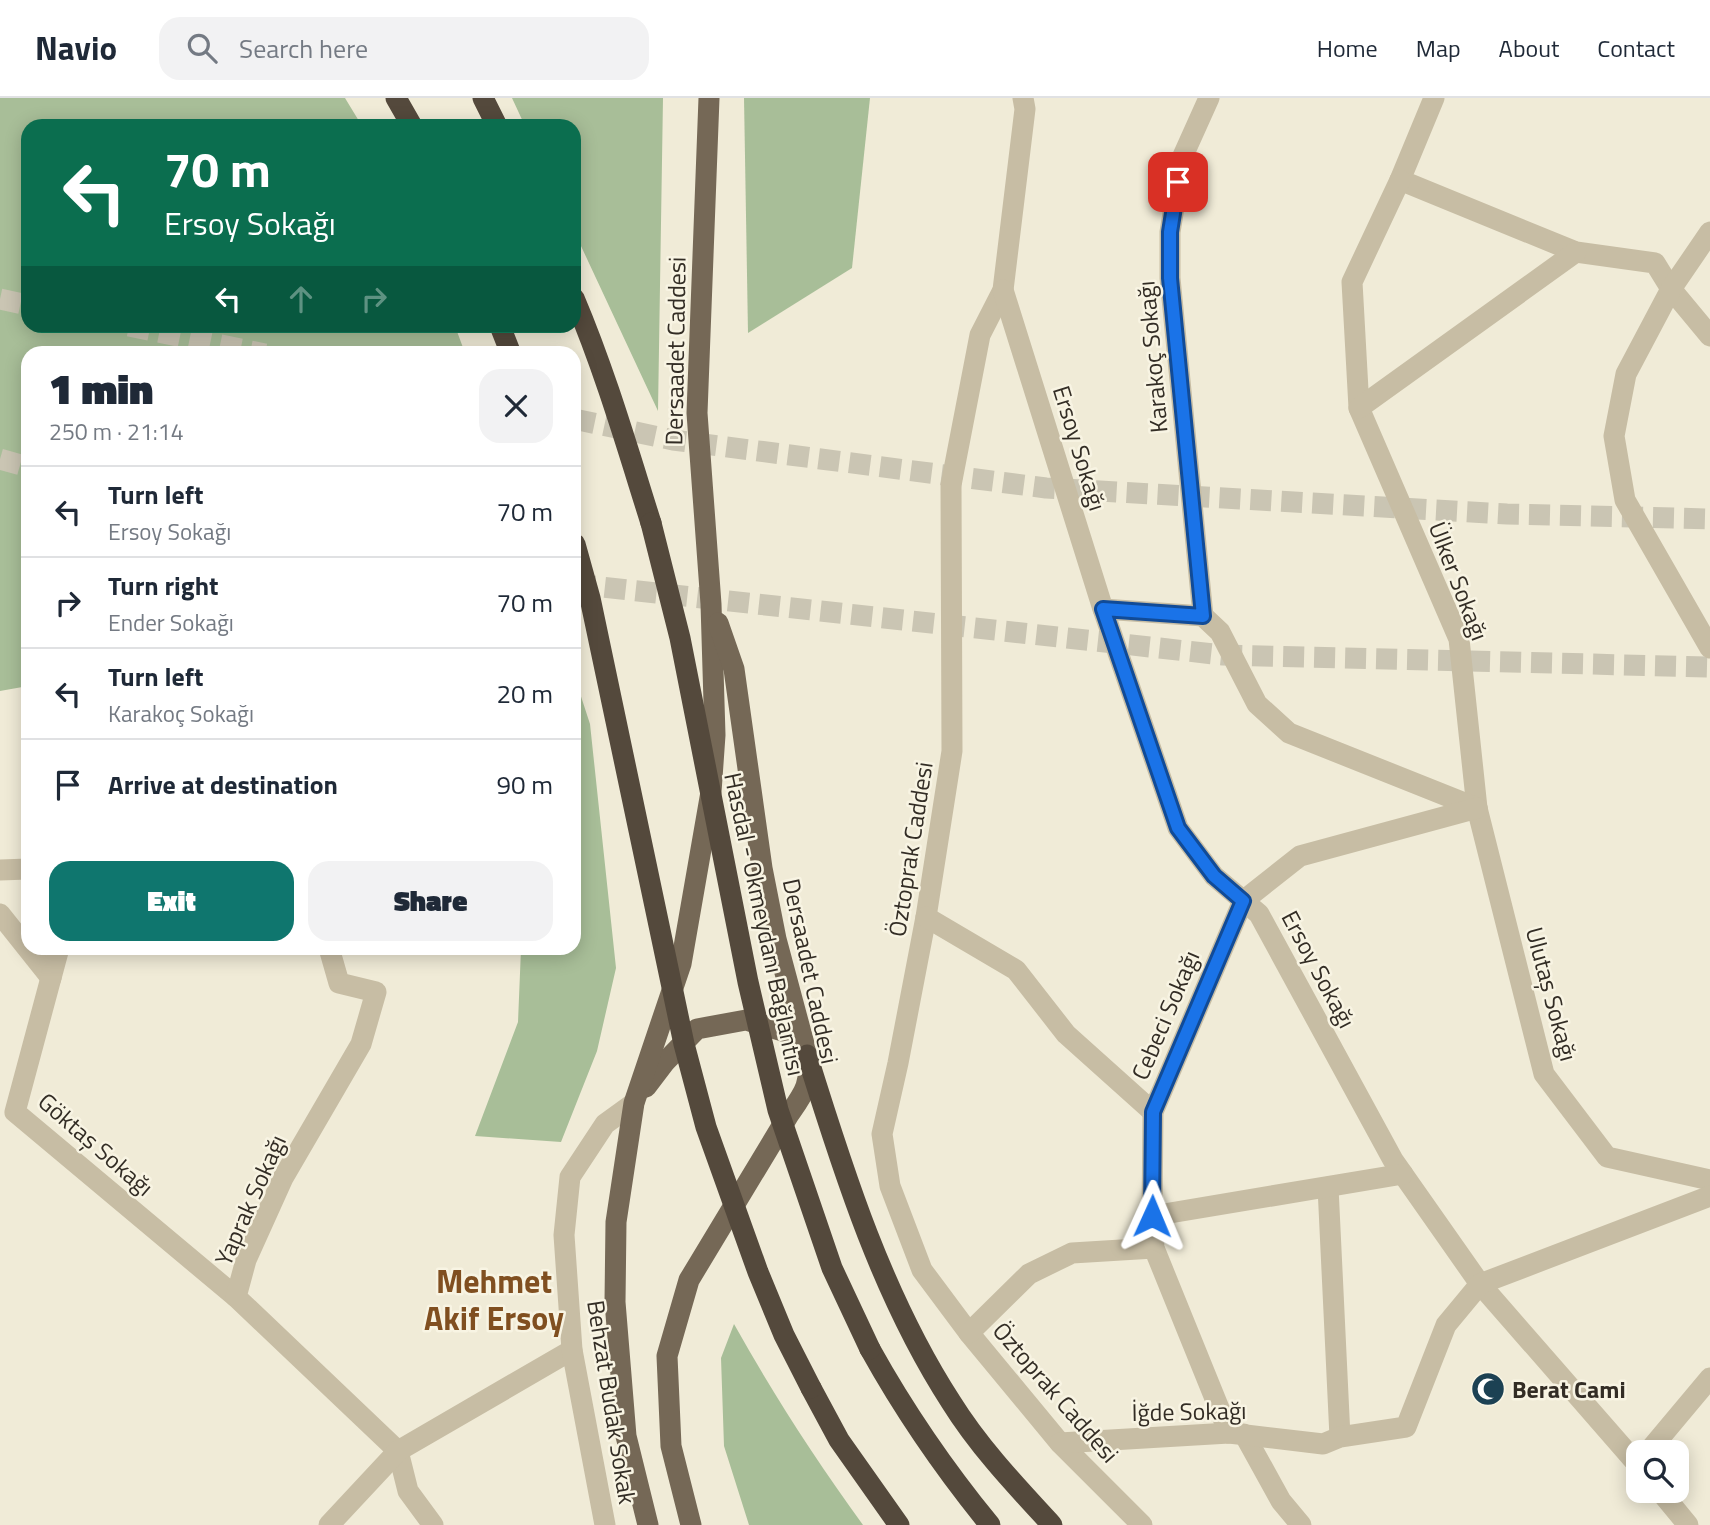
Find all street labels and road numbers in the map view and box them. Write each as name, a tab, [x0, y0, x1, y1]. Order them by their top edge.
street label: Dersaadet Caddesi	[655, 256, 695, 446]
street label: Karakoç Sokağı	[1127, 280, 1177, 434]
street label: Ersoy Sokağı	[1044, 381, 1116, 515]
street label: Ülker Sokağı	[1420, 516, 1498, 646]
street label: Öztoprak Caddesi	[878, 759, 942, 939]
street label: Hasdal - Okmeydanı Bağlantısı	[715, 769, 815, 1079]
street label: Dersaadet Caddesi	[774, 875, 848, 1067]
street label: Ersoy Sokağı	[1273, 904, 1365, 1034]
street label: Ulutaş Sokağı	[1517, 923, 1587, 1065]
street label: Cebeci Sokağı	[1122, 945, 1208, 1085]
street label: Göktaş Sokağı	[30, 1084, 162, 1204]
street label: Yaprak Sokağı	[205, 1129, 295, 1271]
street label: Behzat Budak Sokak	[578, 1297, 646, 1507]
street label: Öztoprak Caddesi	[984, 1314, 1128, 1470]
street label: İğde Sokağı	[1131, 1392, 1247, 1430]

